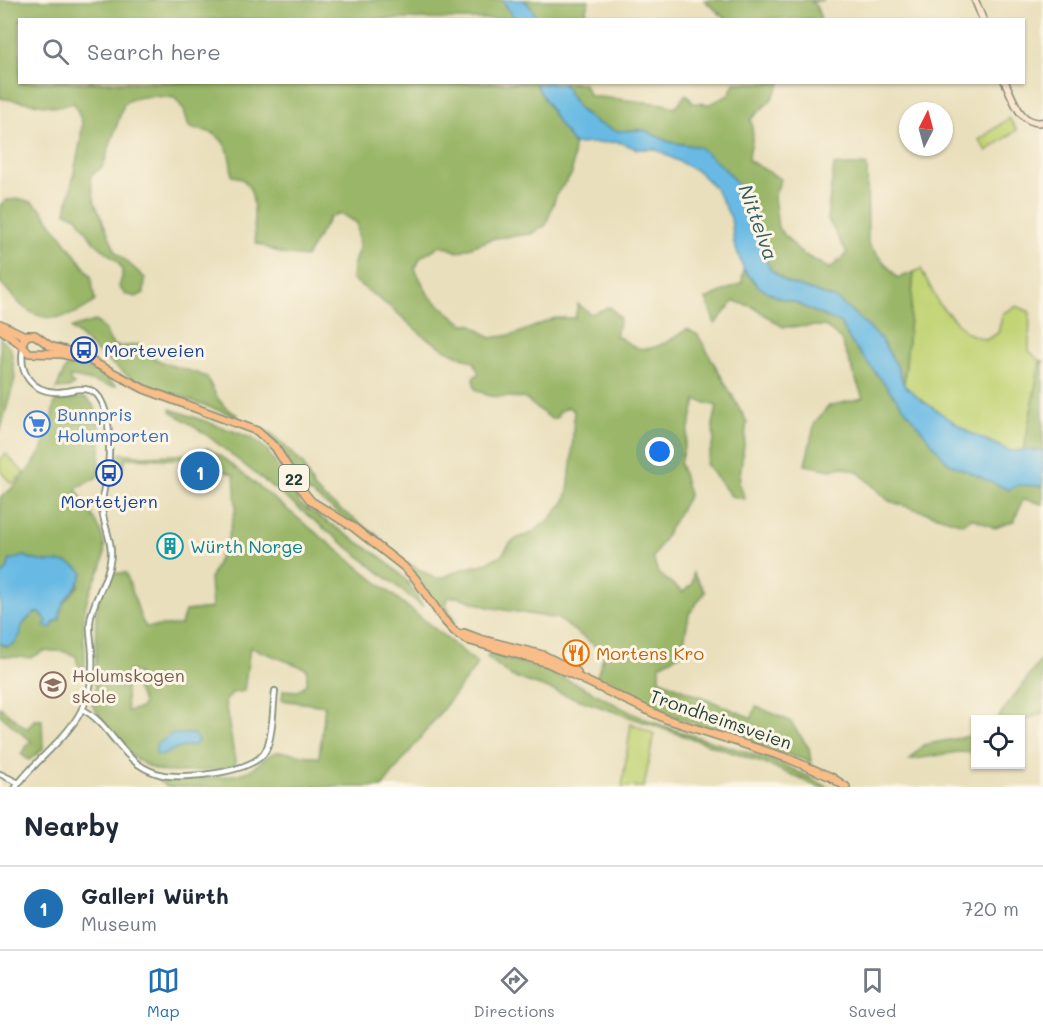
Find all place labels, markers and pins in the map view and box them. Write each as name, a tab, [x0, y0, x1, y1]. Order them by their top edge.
bus stop icon: Morteveien	[69, 335, 99, 365]
place label: Morteveien	[104, 338, 204, 362]
place label: Bunnpris Holumporten	[57, 402, 169, 447]
supermarket icon: Bunnpris Holumporten	[22, 409, 52, 439]
pin: 1	[180, 448, 220, 494]
bus stop icon: Mortetjern	[94, 458, 124, 488]
place label: Mortetjern	[60, 489, 158, 513]
building icon: Würth Norge	[155, 531, 185, 561]
place label: Würth Norge	[190, 534, 303, 558]
restaurant icon: Mortens Kro	[561, 638, 591, 668]
place label: Mortens Kro	[596, 641, 705, 665]
place label: Holumskogen skole	[72, 663, 185, 708]
school or university icon: Holumskogen skole	[38, 670, 68, 700]

